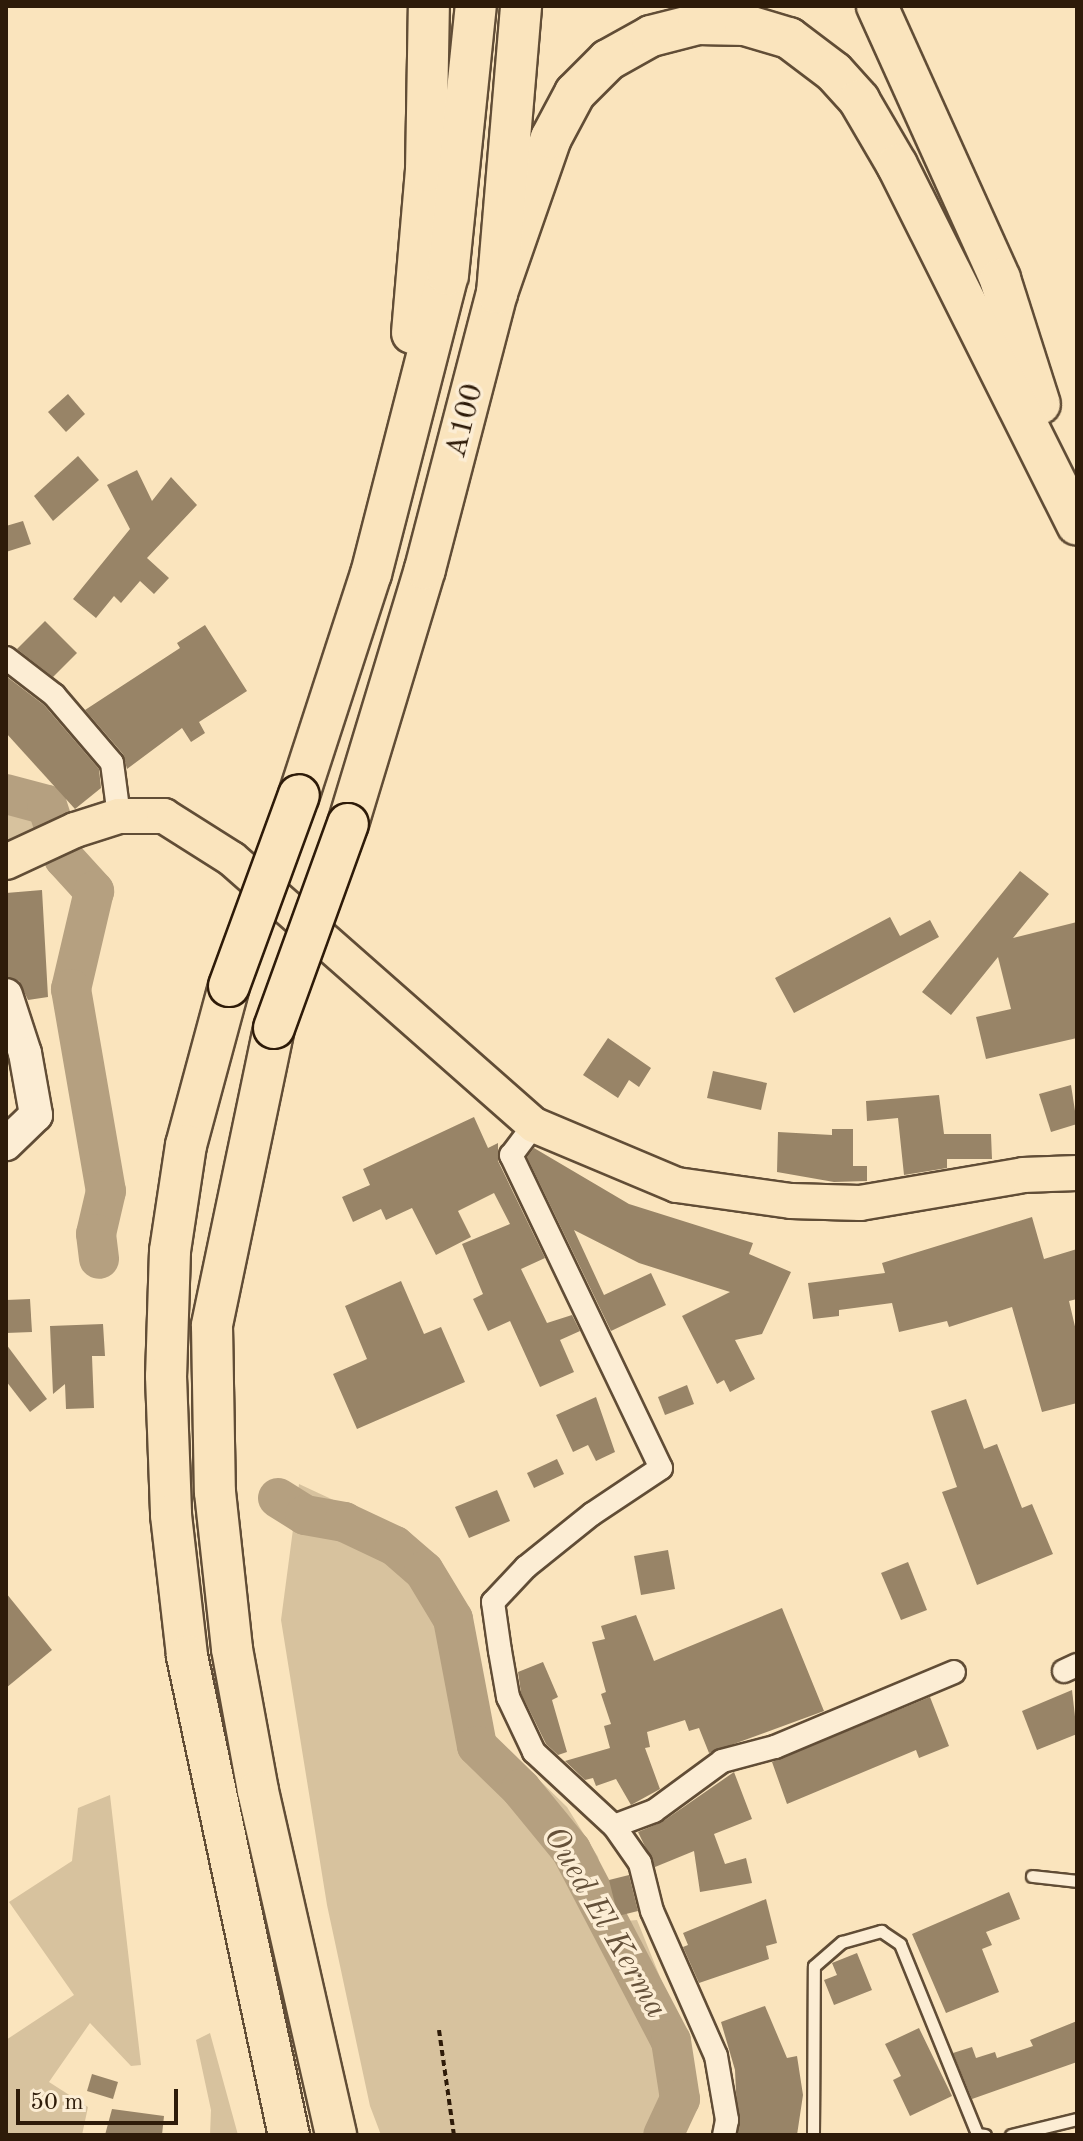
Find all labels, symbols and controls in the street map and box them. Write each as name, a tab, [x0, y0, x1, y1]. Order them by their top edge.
street label: A100	[438, 380, 492, 462]
water label: Oued El Kerma	[534, 1820, 674, 2026]
scale bar	[20, 2073, 182, 2123]
text: 50 m	[30, 2091, 84, 2115]

